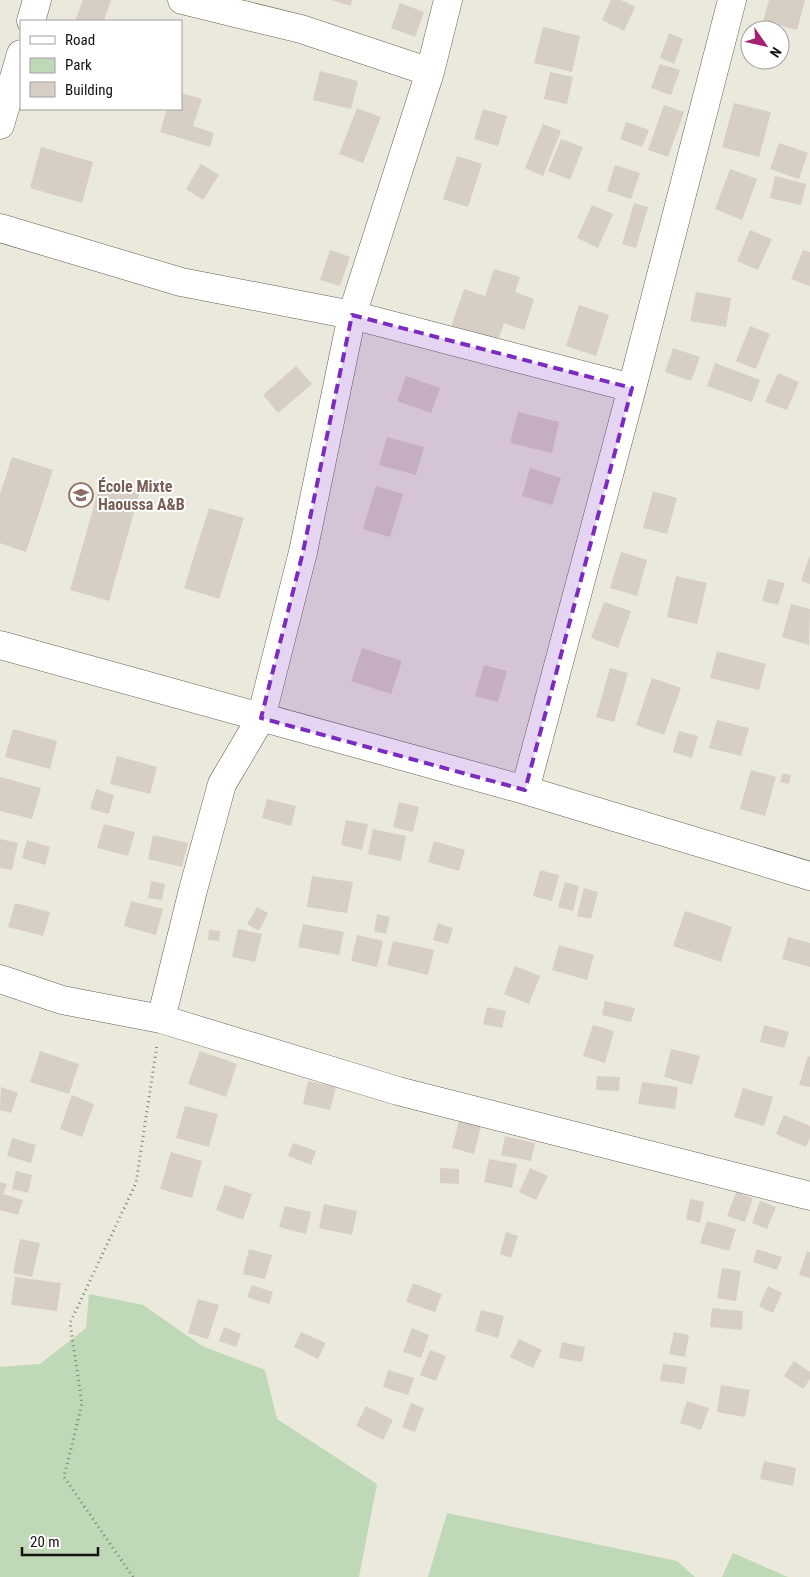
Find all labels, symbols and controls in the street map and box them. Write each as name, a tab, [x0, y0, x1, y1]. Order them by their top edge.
legend	[20, 20, 182, 110]
north arrow	[740, 20, 790, 70]
text: Road	[65, 31, 95, 49]
text: N	[767, 44, 785, 60]
text: Park	[65, 56, 92, 74]
text: Building	[65, 81, 113, 99]
place label: École Mixte Haoussa A&B	[98, 477, 185, 514]
school or university icon: École Mixte Haoussa A&B	[68, 482, 94, 508]
scale bar	[22, 1524, 99, 1556]
text: 20 m	[30, 1533, 60, 1551]

